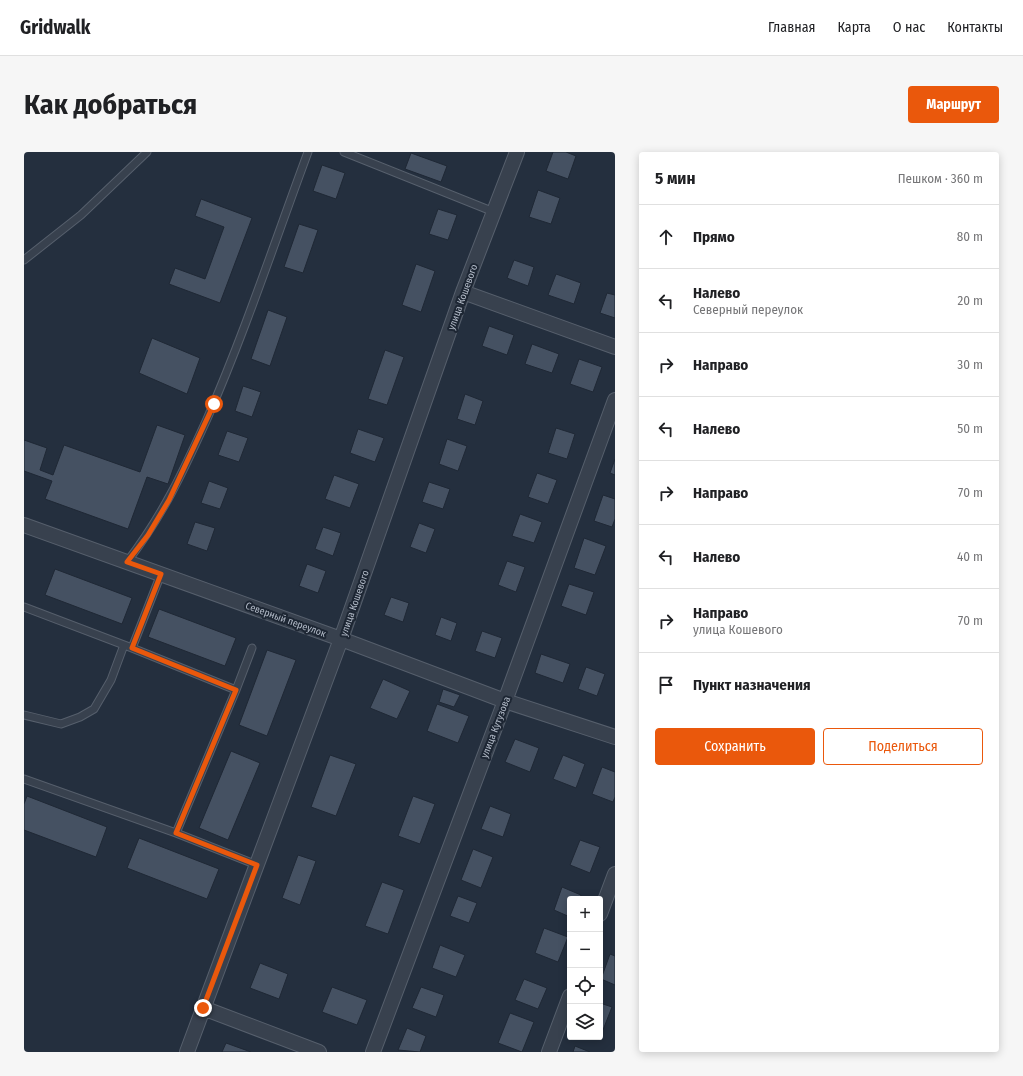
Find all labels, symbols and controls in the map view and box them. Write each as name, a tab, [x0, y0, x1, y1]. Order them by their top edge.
text: Gridwalk	[20, 16, 90, 39]
text: Главная	[768, 19, 815, 36]
text: Карта	[837, 19, 871, 36]
text: О нас	[893, 19, 925, 36]
text: Контакты	[947, 19, 1003, 36]
button: Маршрут	[908, 86, 999, 123]
text: Как добраться	[24, 88, 197, 121]
text: 5 мин	[655, 168, 695, 189]
text: Пешком · 360 m	[898, 171, 983, 186]
icon: ahead	[655, 226, 677, 248]
text: Прямо	[693, 228, 735, 246]
text: 80 m	[957, 229, 983, 244]
street label: улица Кошевого	[445, 263, 480, 332]
text: Налево	[693, 284, 740, 302]
icon: left	[655, 290, 677, 312]
text: 20 m	[957, 293, 983, 308]
text: Северный переулок	[693, 302, 803, 317]
icon: right	[655, 354, 677, 376]
text: Направо	[693, 356, 748, 374]
text: 30 m	[957, 357, 983, 372]
route start	[205, 395, 223, 413]
icon: left	[655, 418, 677, 440]
text: Налево	[693, 420, 740, 438]
text: 50 m	[957, 421, 983, 436]
icon: right	[655, 482, 677, 504]
text: Направо	[693, 484, 748, 502]
text: 70 m	[958, 485, 983, 500]
icon: left	[655, 546, 677, 568]
text: Налево	[693, 548, 740, 566]
text: 40 m	[957, 549, 983, 564]
street label: улица Кошевого	[338, 569, 372, 638]
street label: Северный переулок	[244, 600, 328, 640]
text: Направо	[693, 604, 748, 622]
icon: right	[655, 610, 677, 632]
text: 70 m	[958, 613, 983, 628]
text: улица Кошевого	[693, 622, 783, 637]
icon: arrive	[655, 674, 677, 696]
text: Пункт назначения	[693, 676, 811, 694]
street label: улица Кутузова	[479, 695, 513, 760]
button: Сохранить	[655, 728, 815, 765]
button: Поделиться	[823, 728, 983, 765]
map controls	[567, 896, 603, 1040]
button: +	[567, 896, 603, 932]
button: −	[567, 932, 603, 968]
button: locate	[567, 968, 603, 1004]
route end	[194, 999, 212, 1017]
button: layers	[567, 1004, 603, 1040]

